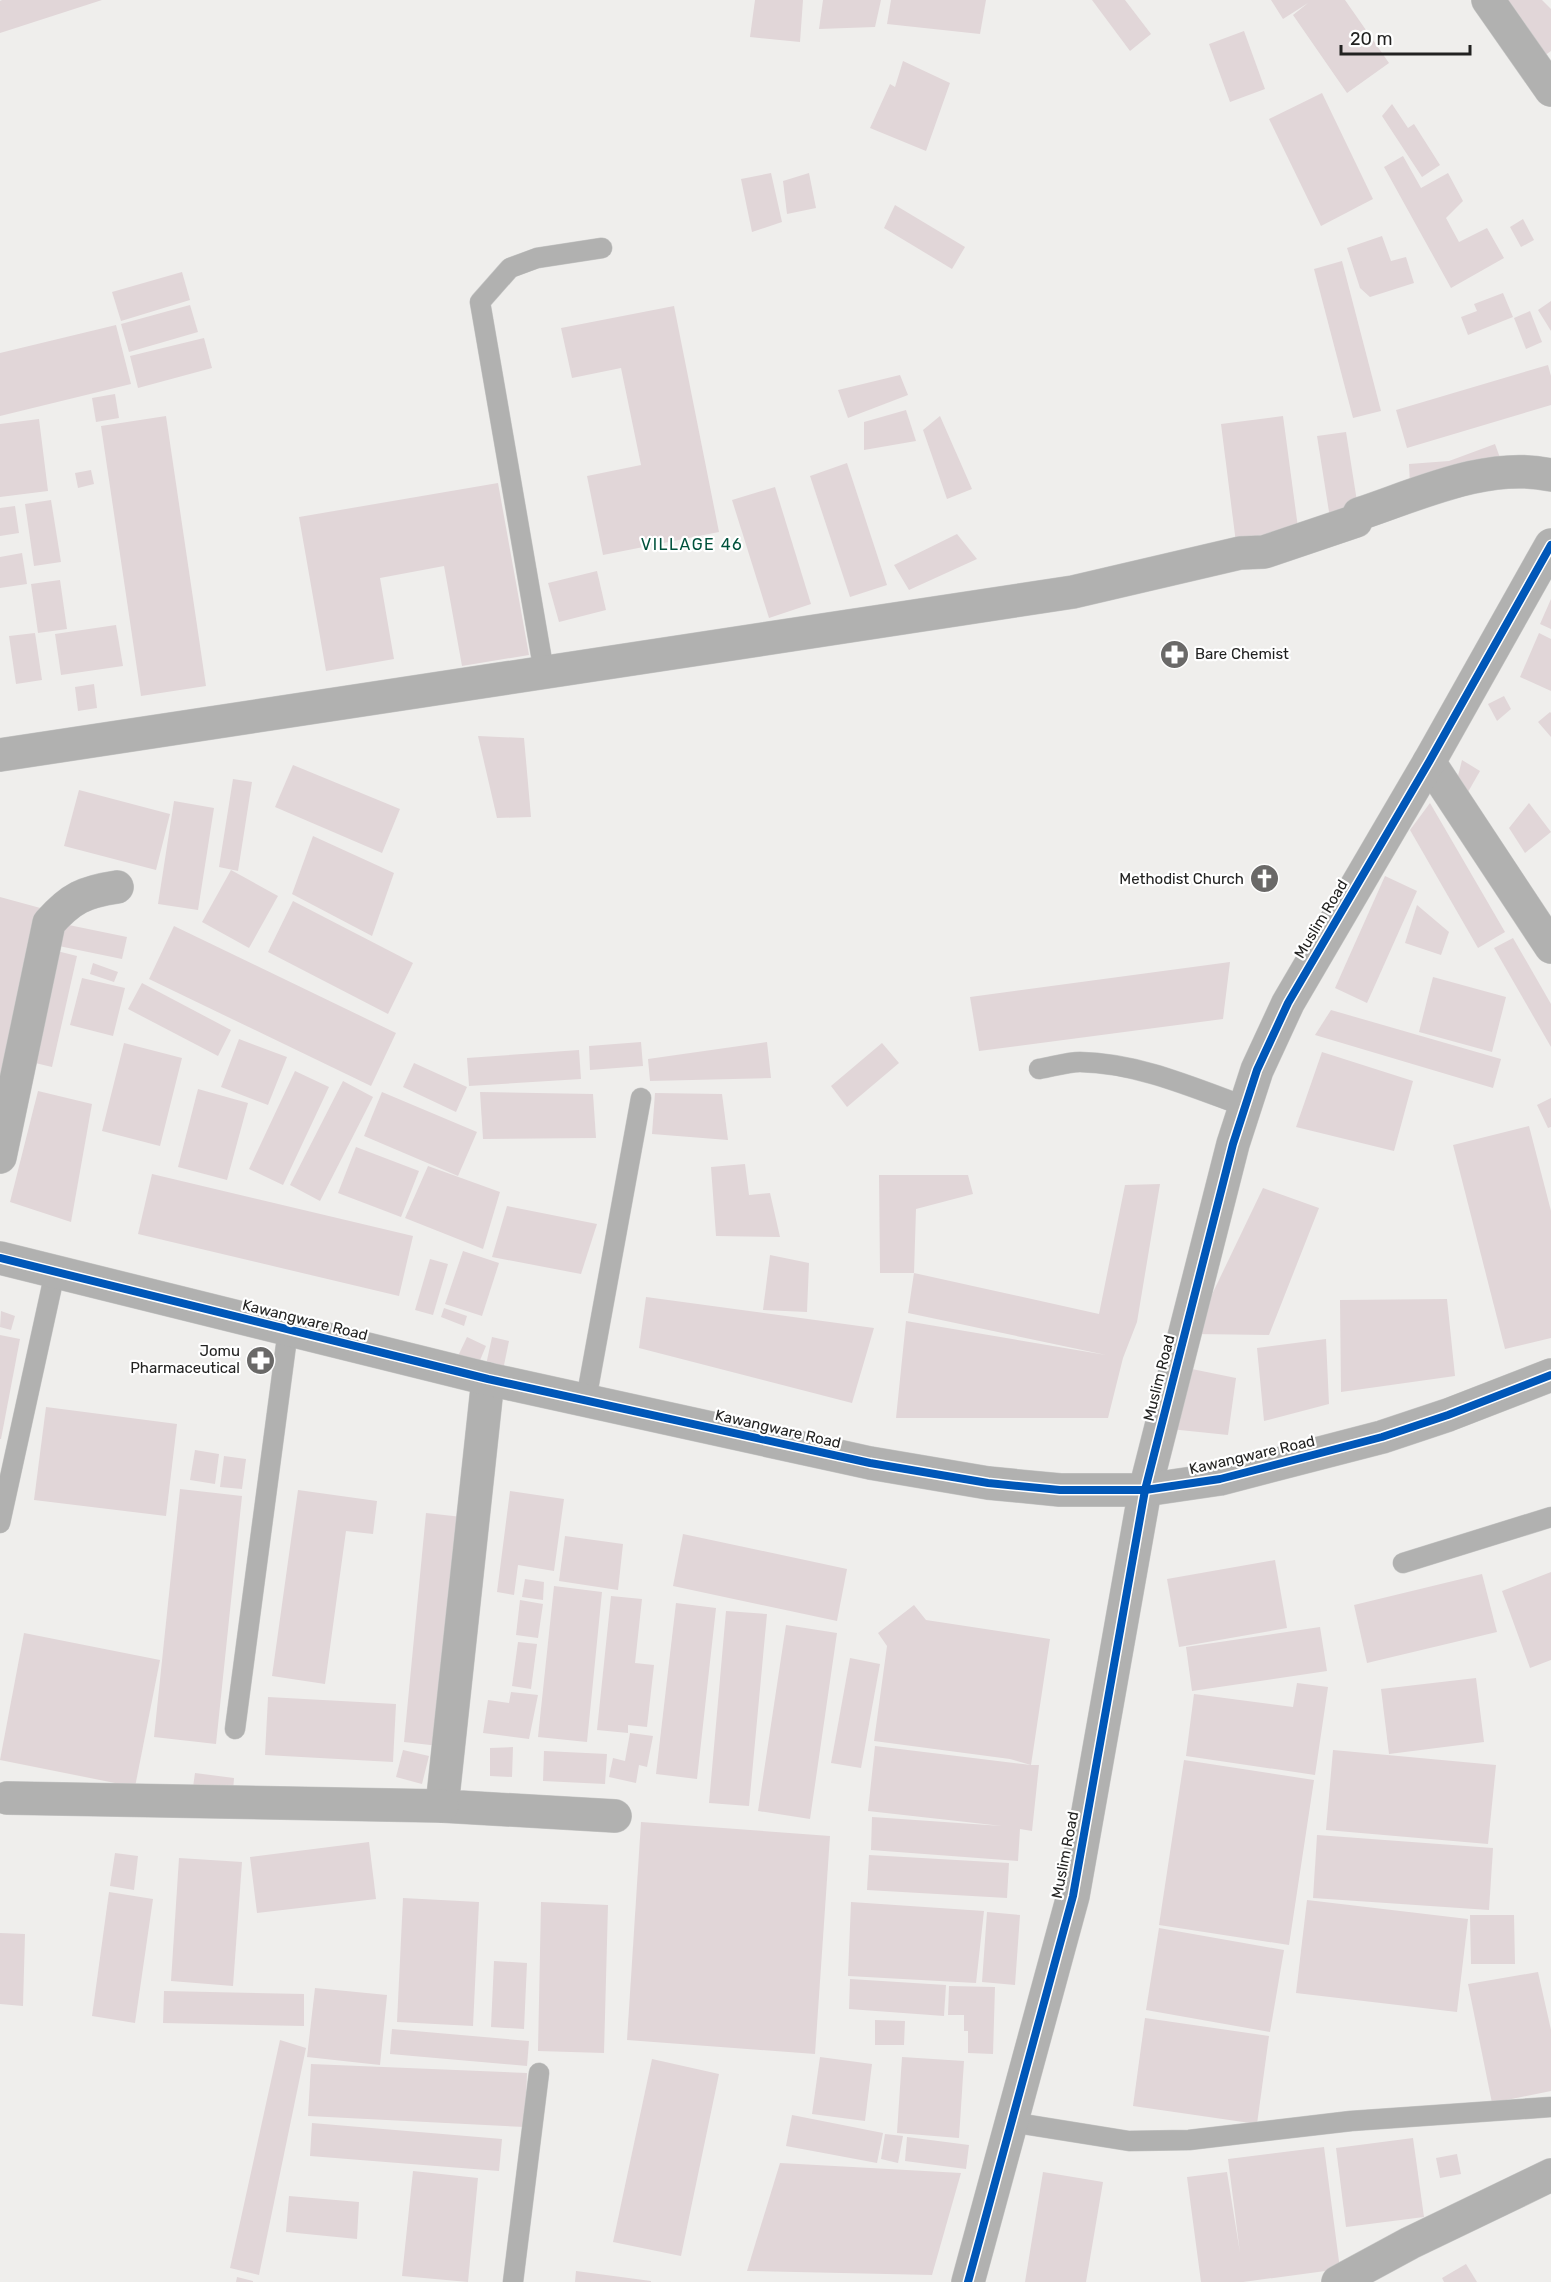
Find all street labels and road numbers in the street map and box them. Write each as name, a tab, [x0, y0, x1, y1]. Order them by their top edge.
street label: Muslim Road	[1291, 876, 1351, 962]
street label: Kawangware Road	[240, 1296, 370, 1344]
street label: Muslim Road	[1140, 1333, 1178, 1423]
street label: Kawangware Road	[713, 1406, 843, 1452]
street label: Kawangware Road	[1187, 1432, 1317, 1478]
street label: Muslim Road	[1048, 1810, 1082, 1900]

